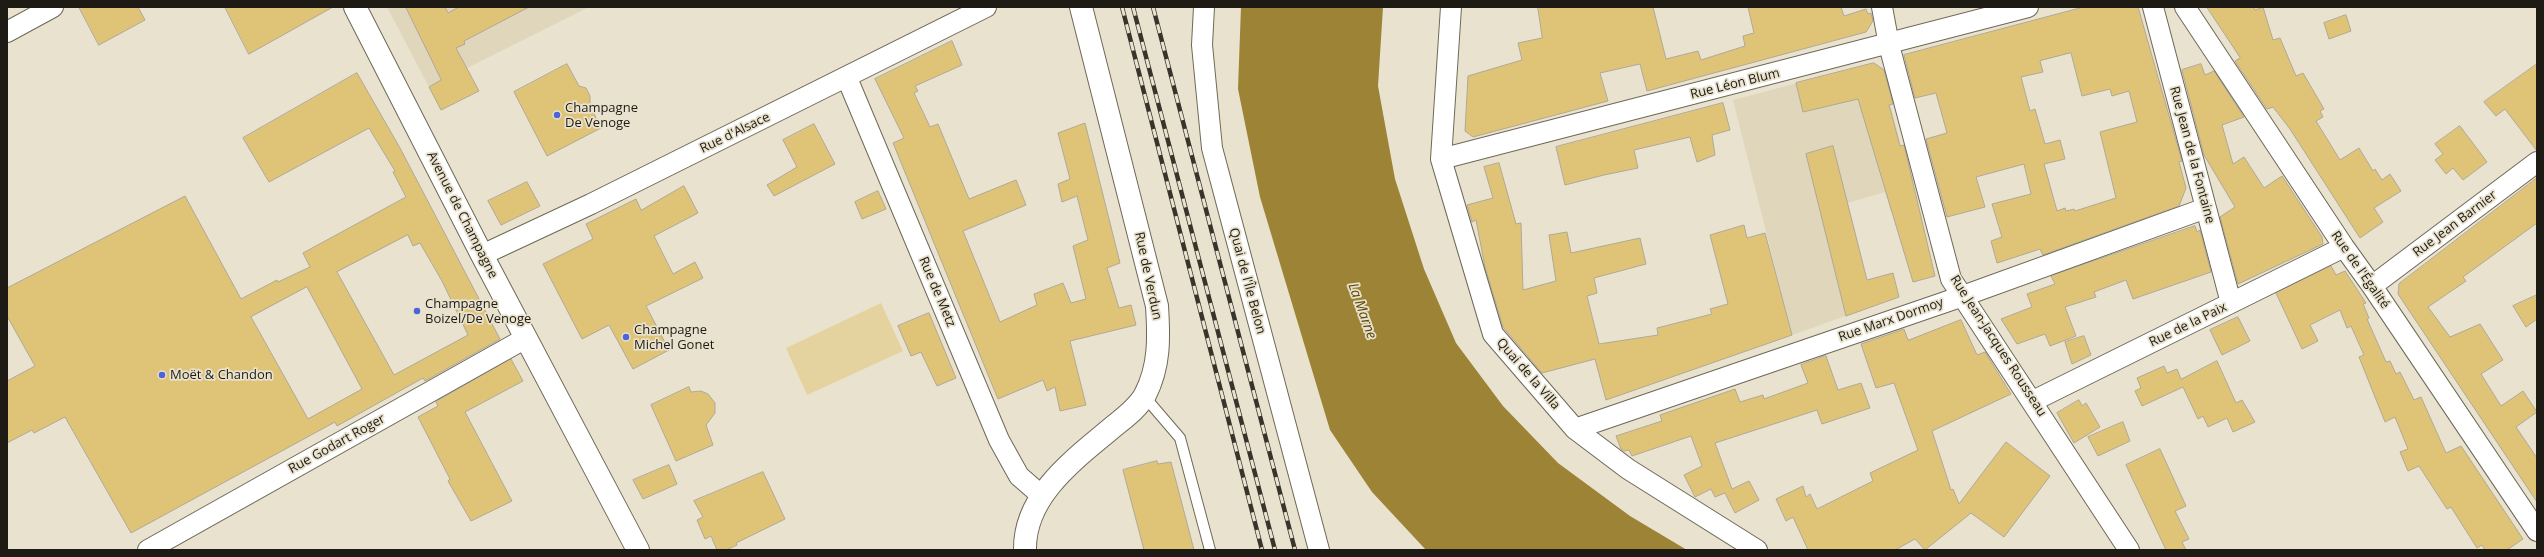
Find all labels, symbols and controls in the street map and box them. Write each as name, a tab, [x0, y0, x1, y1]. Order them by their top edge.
street label: Rue Léon Blum	[1689, 65, 1781, 103]
street label: Rue Jean de la Fontaine	[2166, 85, 2218, 225]
place label: Champagne De Venoge	[565, 100, 638, 131]
street label: Rue d'Alsace	[697, 109, 773, 157]
marker: Champagne De Venoge	[552, 110, 562, 120]
street label: Avenue de Champagne	[423, 149, 501, 281]
street label: Rue Jean Barnier	[2410, 187, 2500, 261]
street label: Quai de l'Île Belon	[1225, 226, 1269, 336]
street label: Rue de l'Égalité	[2327, 228, 2393, 312]
street label: Rue de Verdun	[1131, 231, 1165, 321]
street label: Rue de Metz	[915, 254, 959, 330]
street label: Rue Jean-Jacques Rousseau	[1946, 272, 2050, 420]
water label: La Marne	[1344, 281, 1380, 341]
street label: Rue Marx Dormoy	[1836, 295, 1946, 345]
place label: Champagne Boizel/De Venoge	[425, 296, 531, 327]
street label: Rue de la Paix	[2147, 300, 2229, 350]
marker: Champagne Boizel/De Venoge	[412, 306, 422, 316]
place label: Champagne Michel Gonet	[634, 322, 714, 353]
marker: Champagne Michel Gonet	[621, 332, 631, 342]
street label: Quai de la Villa	[1493, 335, 1563, 413]
place label: Moёt & Chandon	[170, 367, 273, 383]
marker: Moёt & Chandon	[157, 370, 167, 380]
street label: Rue Godart Roger	[286, 411, 388, 477]

